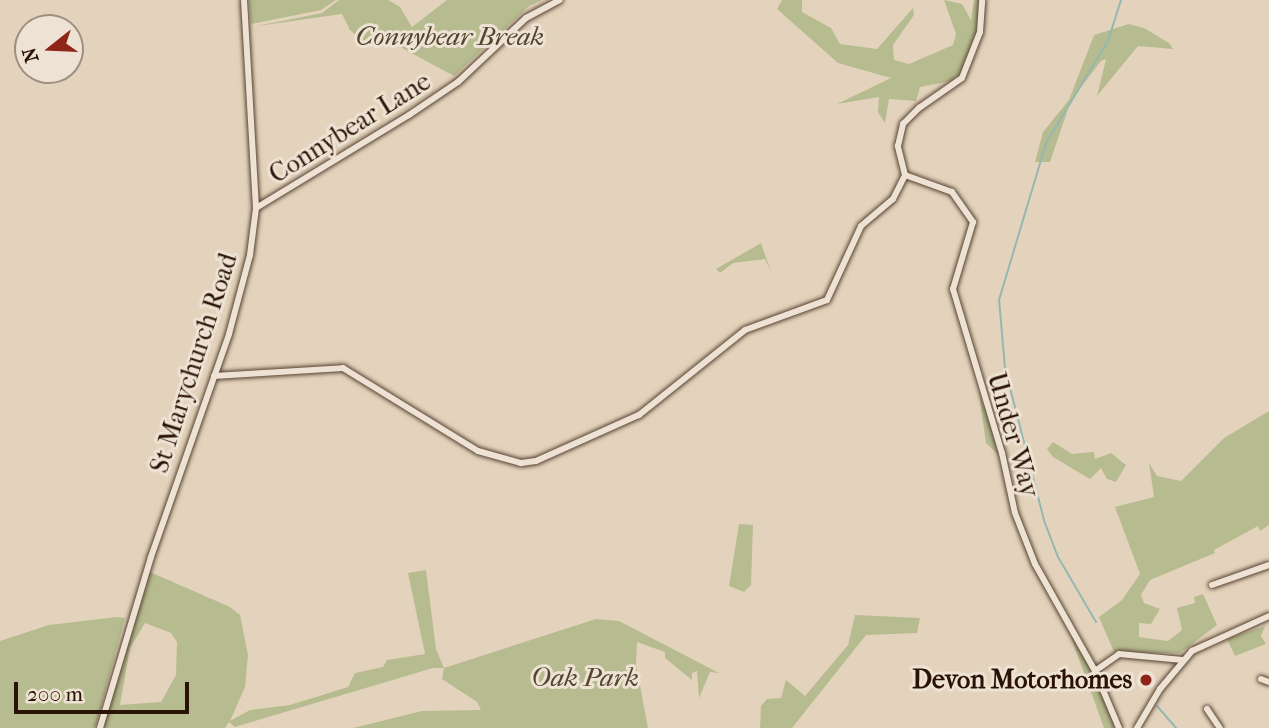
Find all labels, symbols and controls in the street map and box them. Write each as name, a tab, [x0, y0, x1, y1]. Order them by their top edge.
north arrow	[14, 14, 84, 84]
park label: Connybear Break	[356, 21, 544, 53]
text: N	[18, 45, 44, 65]
street label: Connybear Lane	[264, 66, 436, 190]
street label: St Marychurch Road	[144, 249, 244, 477]
street label: Under Way	[980, 369, 1046, 501]
park label: Oak Park	[531, 662, 639, 694]
place label: Devon Motorhomes	[912, 664, 1132, 696]
scale bar	[18, 668, 192, 712]
marker: Devon Motorhomes	[1138, 672, 1154, 688]
text: 200 m	[27, 682, 83, 706]

